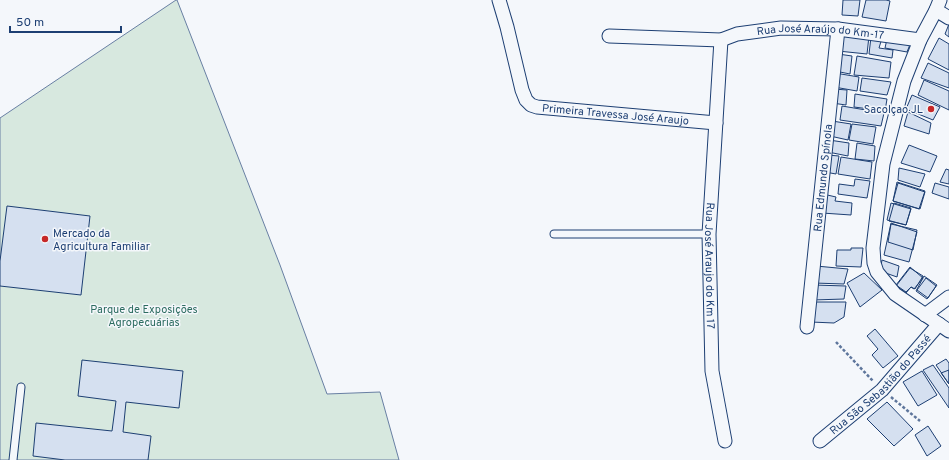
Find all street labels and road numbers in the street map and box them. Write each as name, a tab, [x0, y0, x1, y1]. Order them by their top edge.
street label: Rua José Araújo do Km-17	[756, 22, 885, 43]
street label: Primeira Travessa José Araujo	[541, 101, 690, 129]
street label: Rua Edmundo Spínola	[811, 123, 836, 232]
street label: Rua José Araujo do Km 17	[701, 202, 717, 329]
street label: Rua São Sebastião do Passé	[827, 332, 935, 438]

